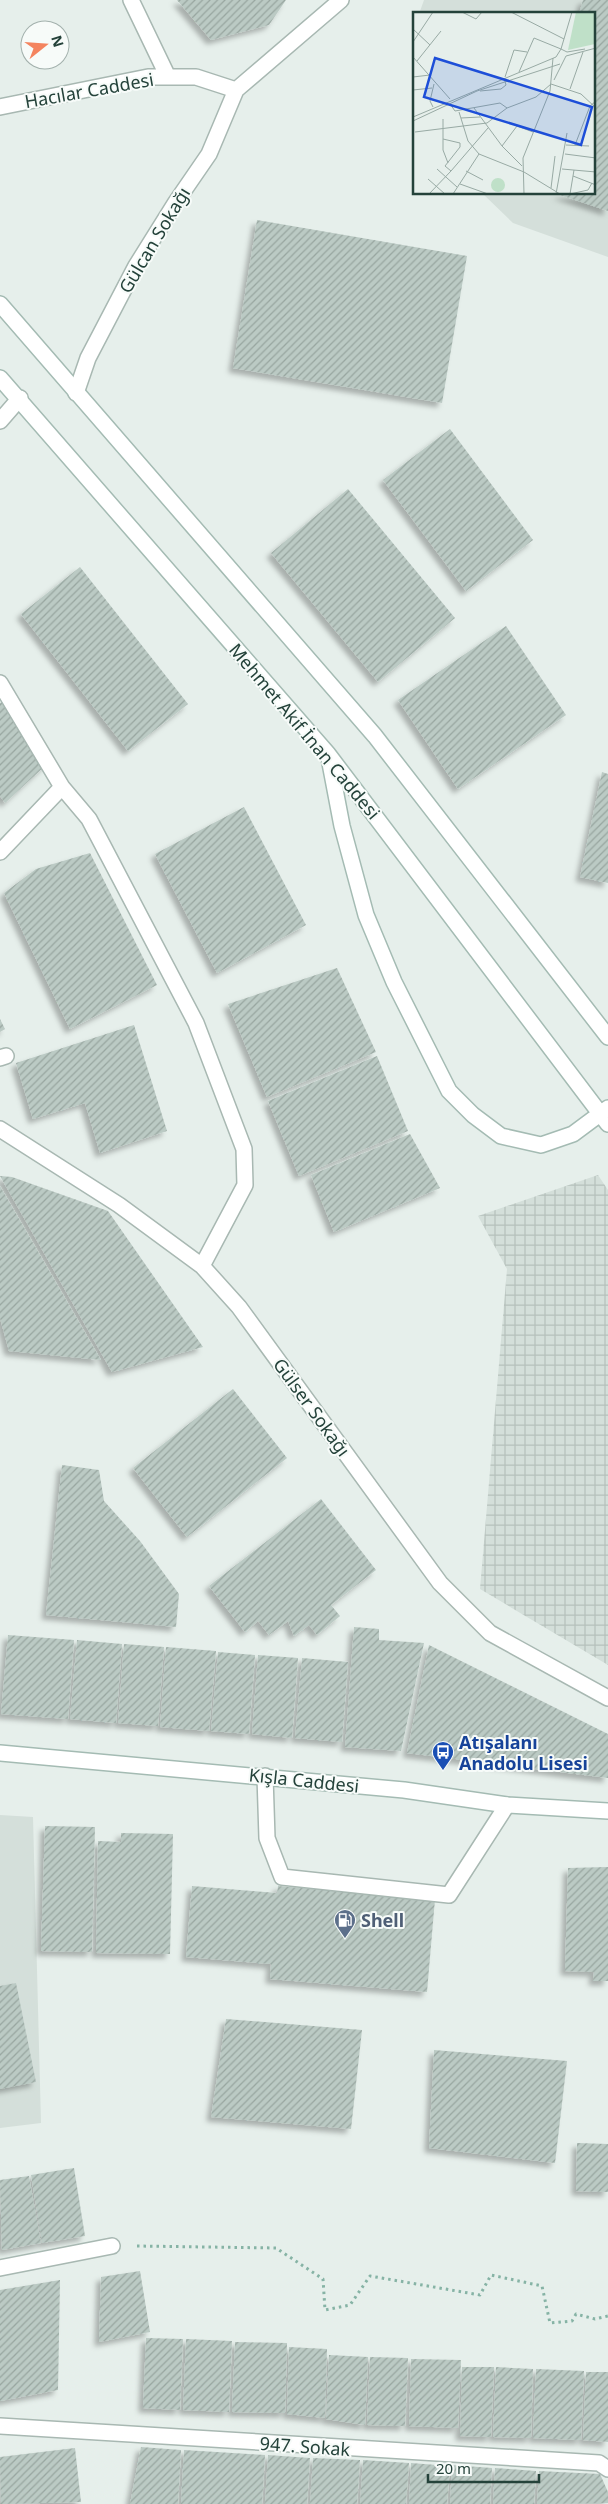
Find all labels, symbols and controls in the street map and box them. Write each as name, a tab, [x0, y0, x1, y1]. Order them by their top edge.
inset map	[413, 12, 596, 195]
north arrow	[20, 20, 70, 70]
text: N	[47, 33, 69, 49]
street label: Hacılar Caddesi	[23, 67, 155, 113]
street label: Gülcan Sokağı	[113, 183, 195, 297]
street label: Mehmet Akif İnan Caddesi	[224, 638, 386, 824]
street label: Gülser Sokağı	[268, 1353, 356, 1461]
place label: Atışalanı Anadolu Lisesi	[459, 1730, 588, 1775]
bus stop icon: Atışalanı Anadolu Lisesi	[431, 1740, 455, 1771]
street label: Kışla Caddesi	[248, 1762, 360, 1798]
fuel station icon: Shell	[333, 1908, 357, 1939]
place label: Shell	[361, 1908, 404, 1932]
street label: 947. Sokak	[259, 2431, 351, 2461]
scale bar	[428, 2452, 539, 2484]
text: 20 m	[436, 2458, 471, 2478]

